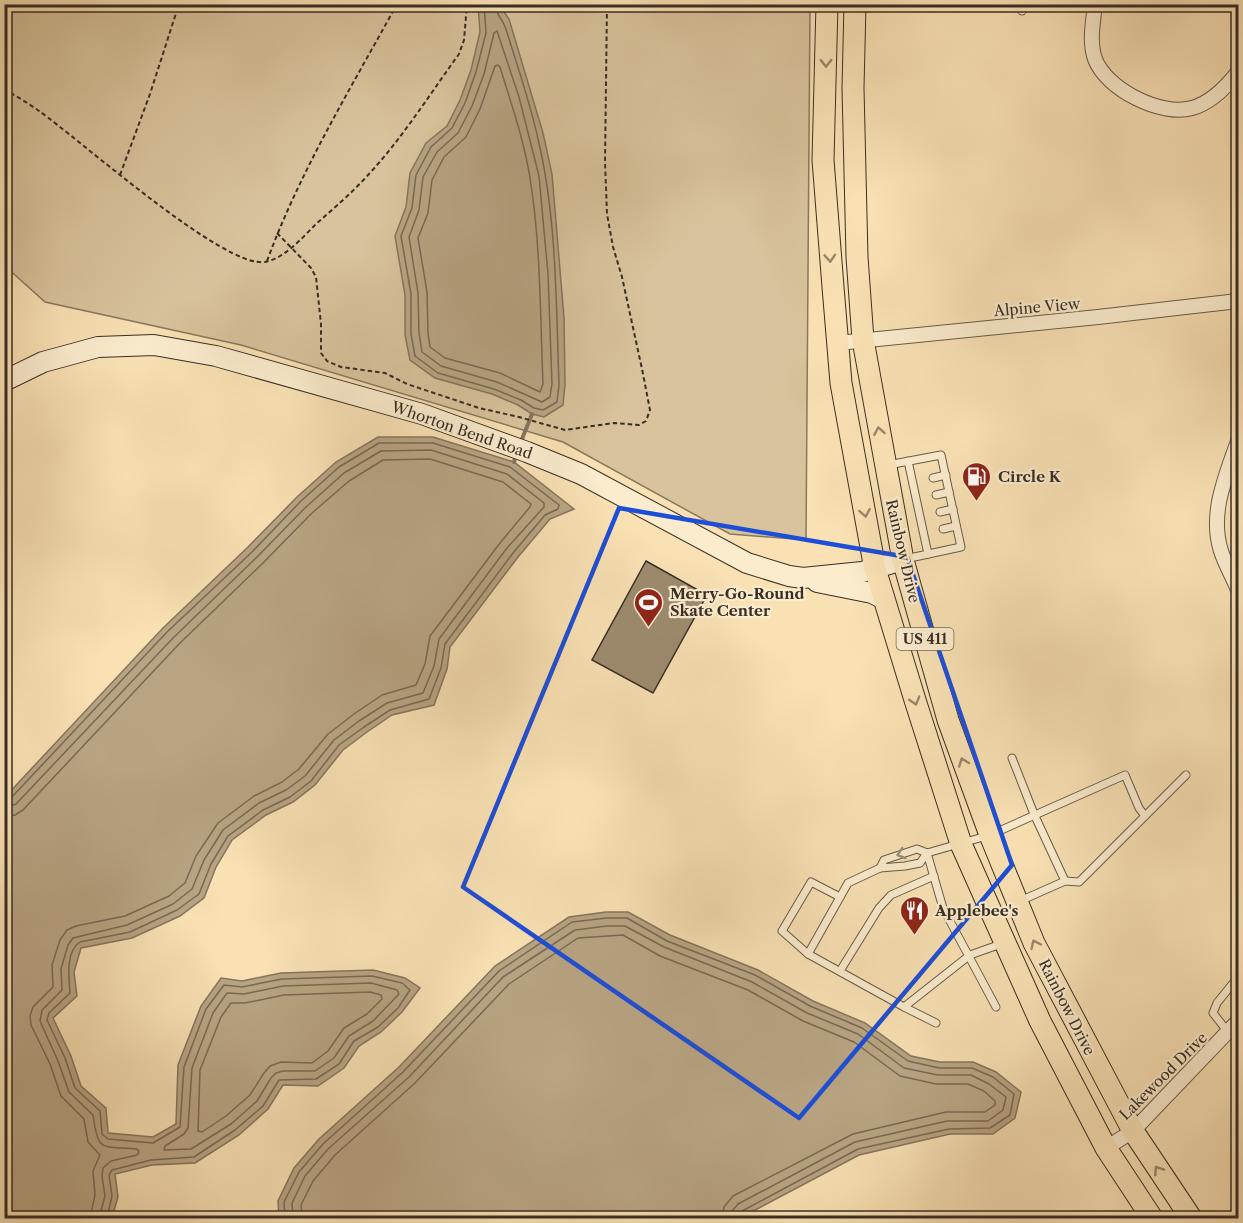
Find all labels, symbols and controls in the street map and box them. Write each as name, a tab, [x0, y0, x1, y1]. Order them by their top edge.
one-way arrow	[820, 58, 832, 67]
one-way arrow	[824, 253, 837, 262]
street label: Alpine View	[992, 294, 1082, 320]
street label: Whorton Bend Road	[388, 397, 535, 463]
one-way arrow	[873, 427, 885, 436]
fuel station icon: Circle K	[961, 460, 993, 502]
place label: Circle K	[998, 467, 1062, 486]
street label: Rainbow Drive	[882, 497, 924, 605]
one-way arrow	[859, 508, 871, 518]
place label: Merry-Go-Round Skate Center	[670, 584, 805, 620]
sports icon: Merry-Go-Round Skate Center	[633, 586, 665, 628]
road number: US 411	[896, 628, 954, 650]
one-way arrow	[908, 695, 920, 706]
one-way arrow	[958, 757, 971, 768]
one-way arrow	[896, 847, 907, 860]
restaurant icon: Applebee's	[898, 894, 930, 936]
place label: Applebee's	[934, 901, 1019, 920]
one-way arrow	[1030, 939, 1042, 950]
street label: Rainbow Drive	[1035, 956, 1099, 1058]
street label: Lakewood Drive	[1115, 1028, 1211, 1124]
one-way arrow	[1154, 1166, 1165, 1177]

